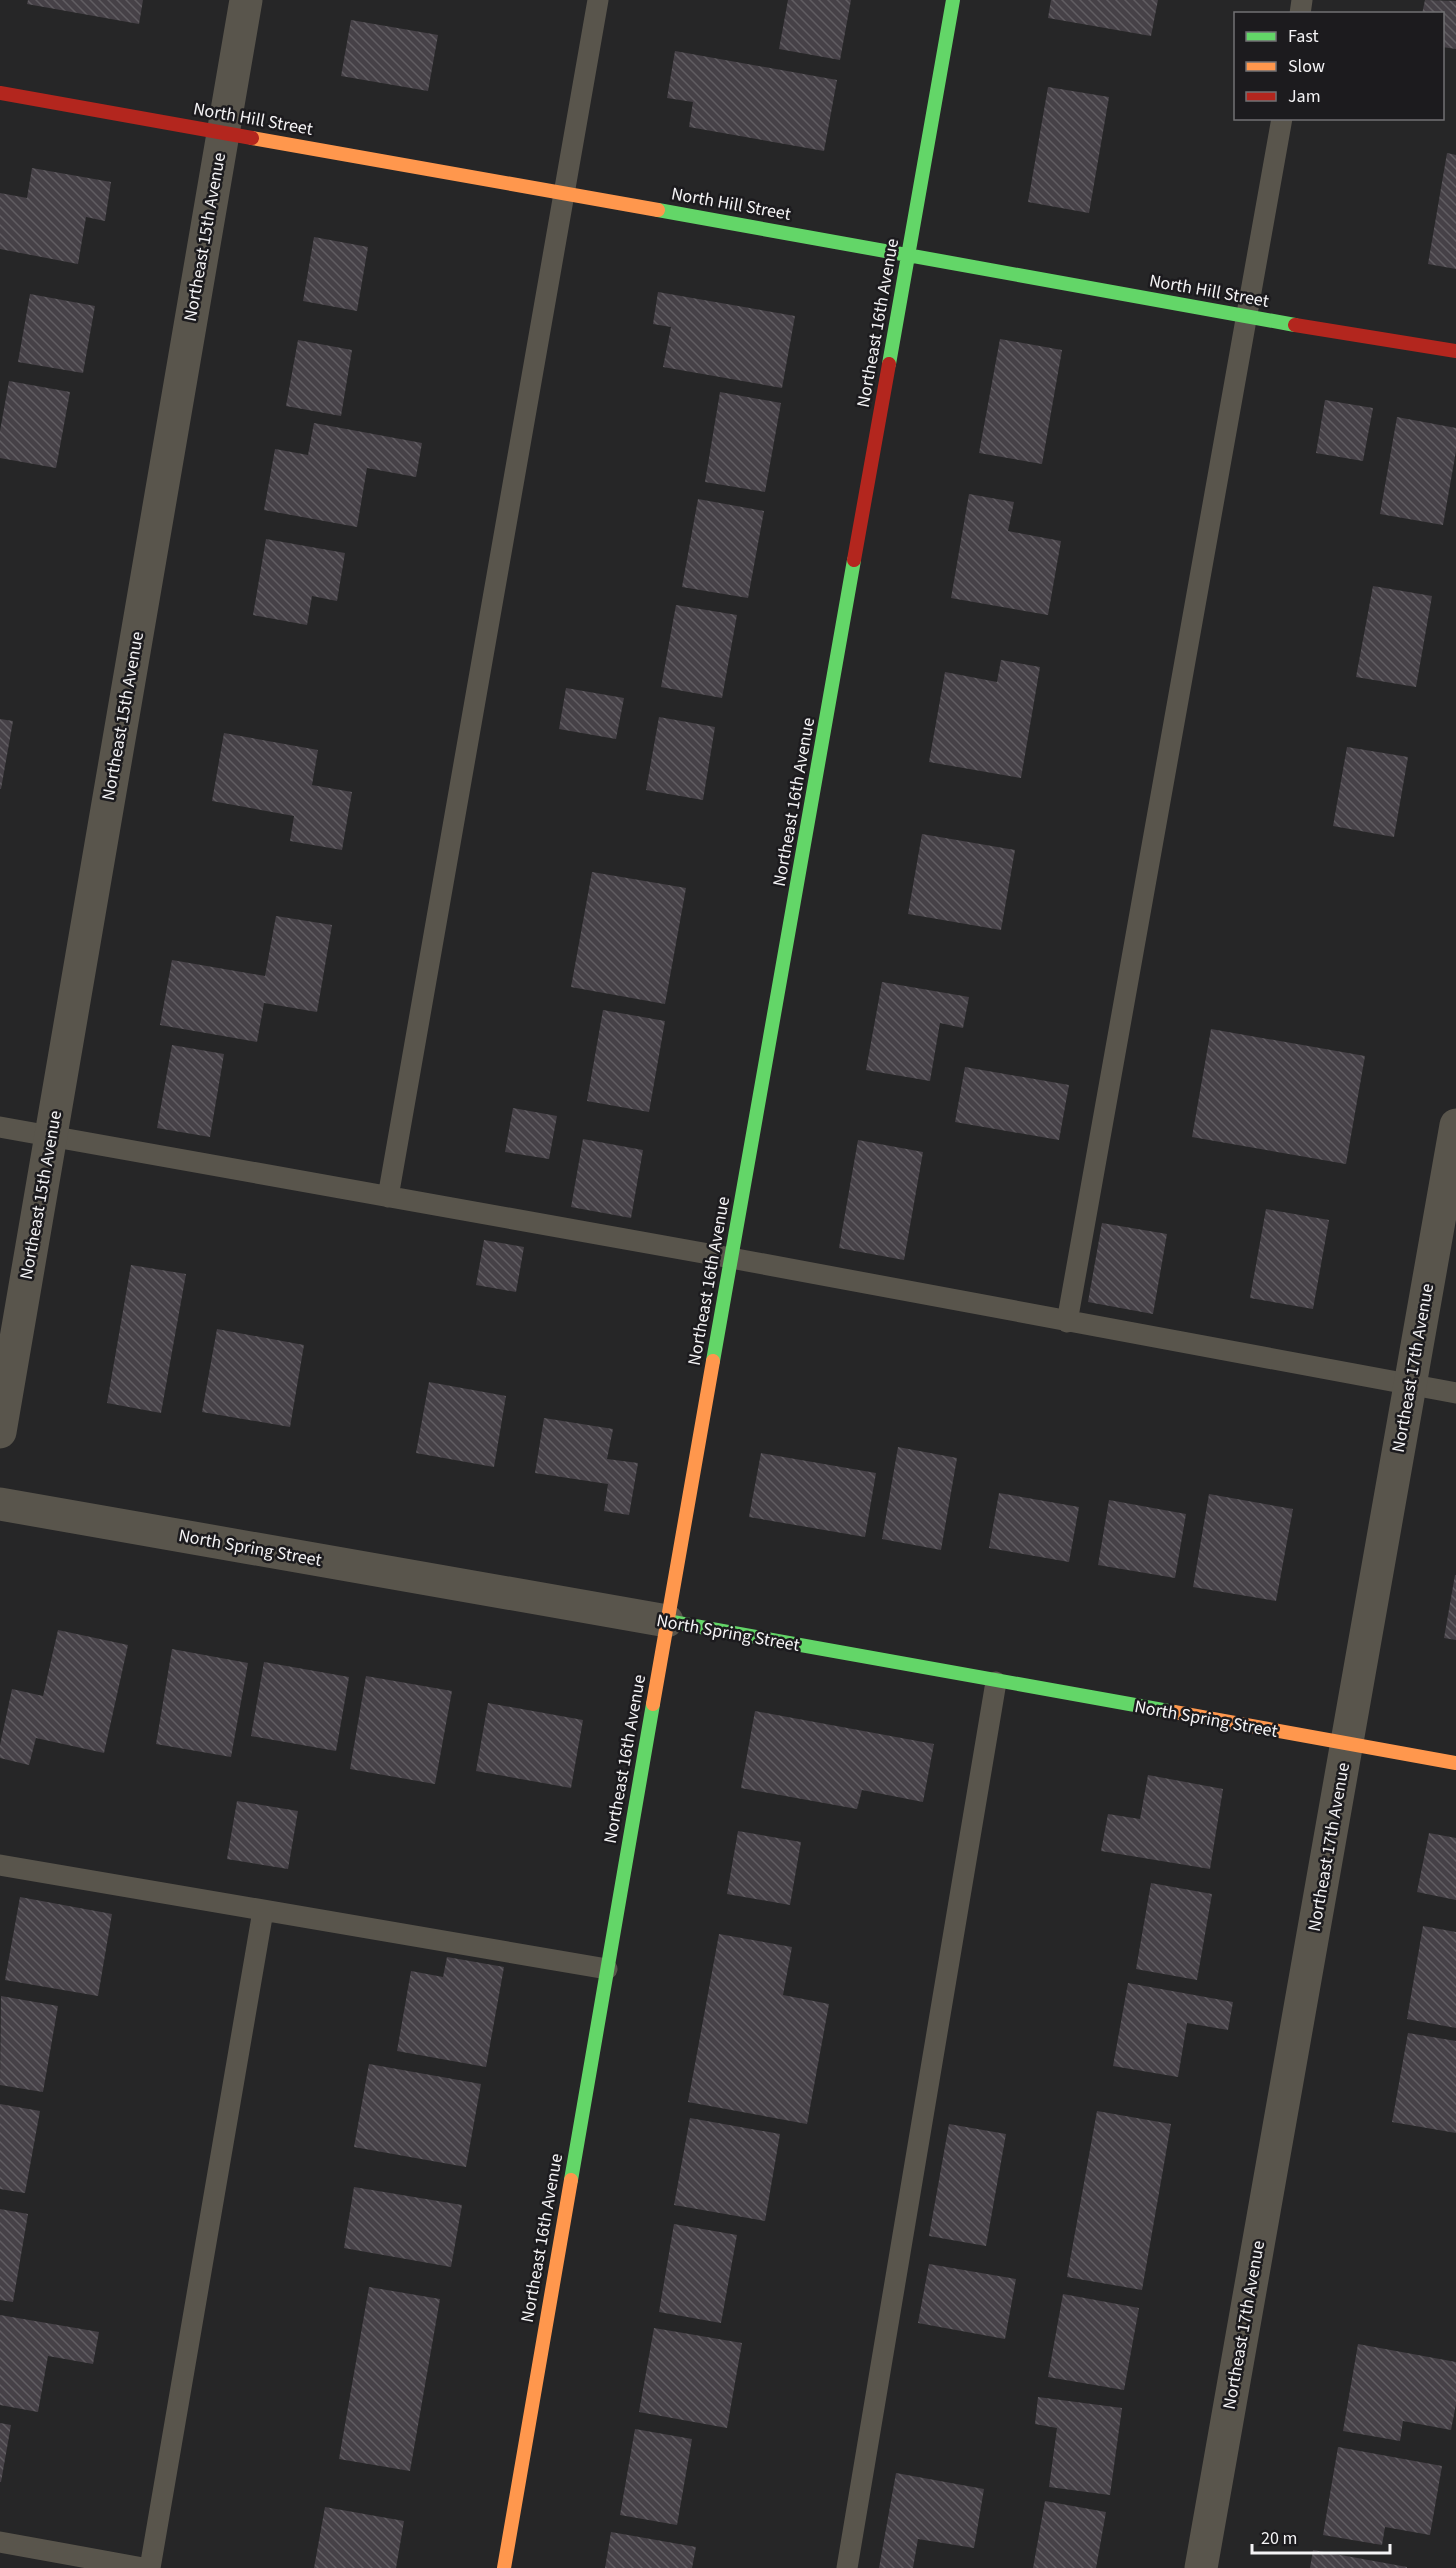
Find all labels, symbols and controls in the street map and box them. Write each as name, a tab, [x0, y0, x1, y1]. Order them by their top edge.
legend	[1234, 12, 1444, 120]
text: Fast	[1288, 24, 1319, 49]
text: Slow	[1288, 54, 1325, 79]
text: Jam	[1288, 84, 1321, 109]
street label: North Hill Street	[191, 96, 315, 142]
street label: Northeast 15th Avenue	[178, 151, 232, 323]
street label: North Hill Street	[669, 181, 793, 227]
street label: Northeast 16th Avenue	[851, 237, 905, 409]
street label: North Hill Street	[1147, 268, 1271, 314]
street label: Northeast 15th Avenue	[96, 630, 150, 802]
street label: Northeast 16th Avenue	[767, 716, 821, 888]
street label: Northeast 15th Avenue	[14, 1109, 68, 1281]
street label: Northeast 16th Avenue	[682, 1195, 736, 1367]
street label: Northeast 17th Avenue	[1386, 1282, 1440, 1454]
street label: North Spring Street	[176, 1523, 324, 1573]
street label: North Spring Street	[654, 1608, 802, 1658]
street label: Northeast 16th Avenue	[598, 1673, 652, 1845]
street label: North Spring Street	[1132, 1694, 1280, 1744]
street label: Northeast 17th Avenue	[1302, 1761, 1356, 1933]
street label: Northeast 16th Avenue	[515, 2152, 569, 2324]
street label: Northeast 17th Avenue	[1217, 2239, 1271, 2411]
scale bar	[1252, 2517, 1390, 2555]
text: 20 m	[1261, 2526, 1297, 2551]

